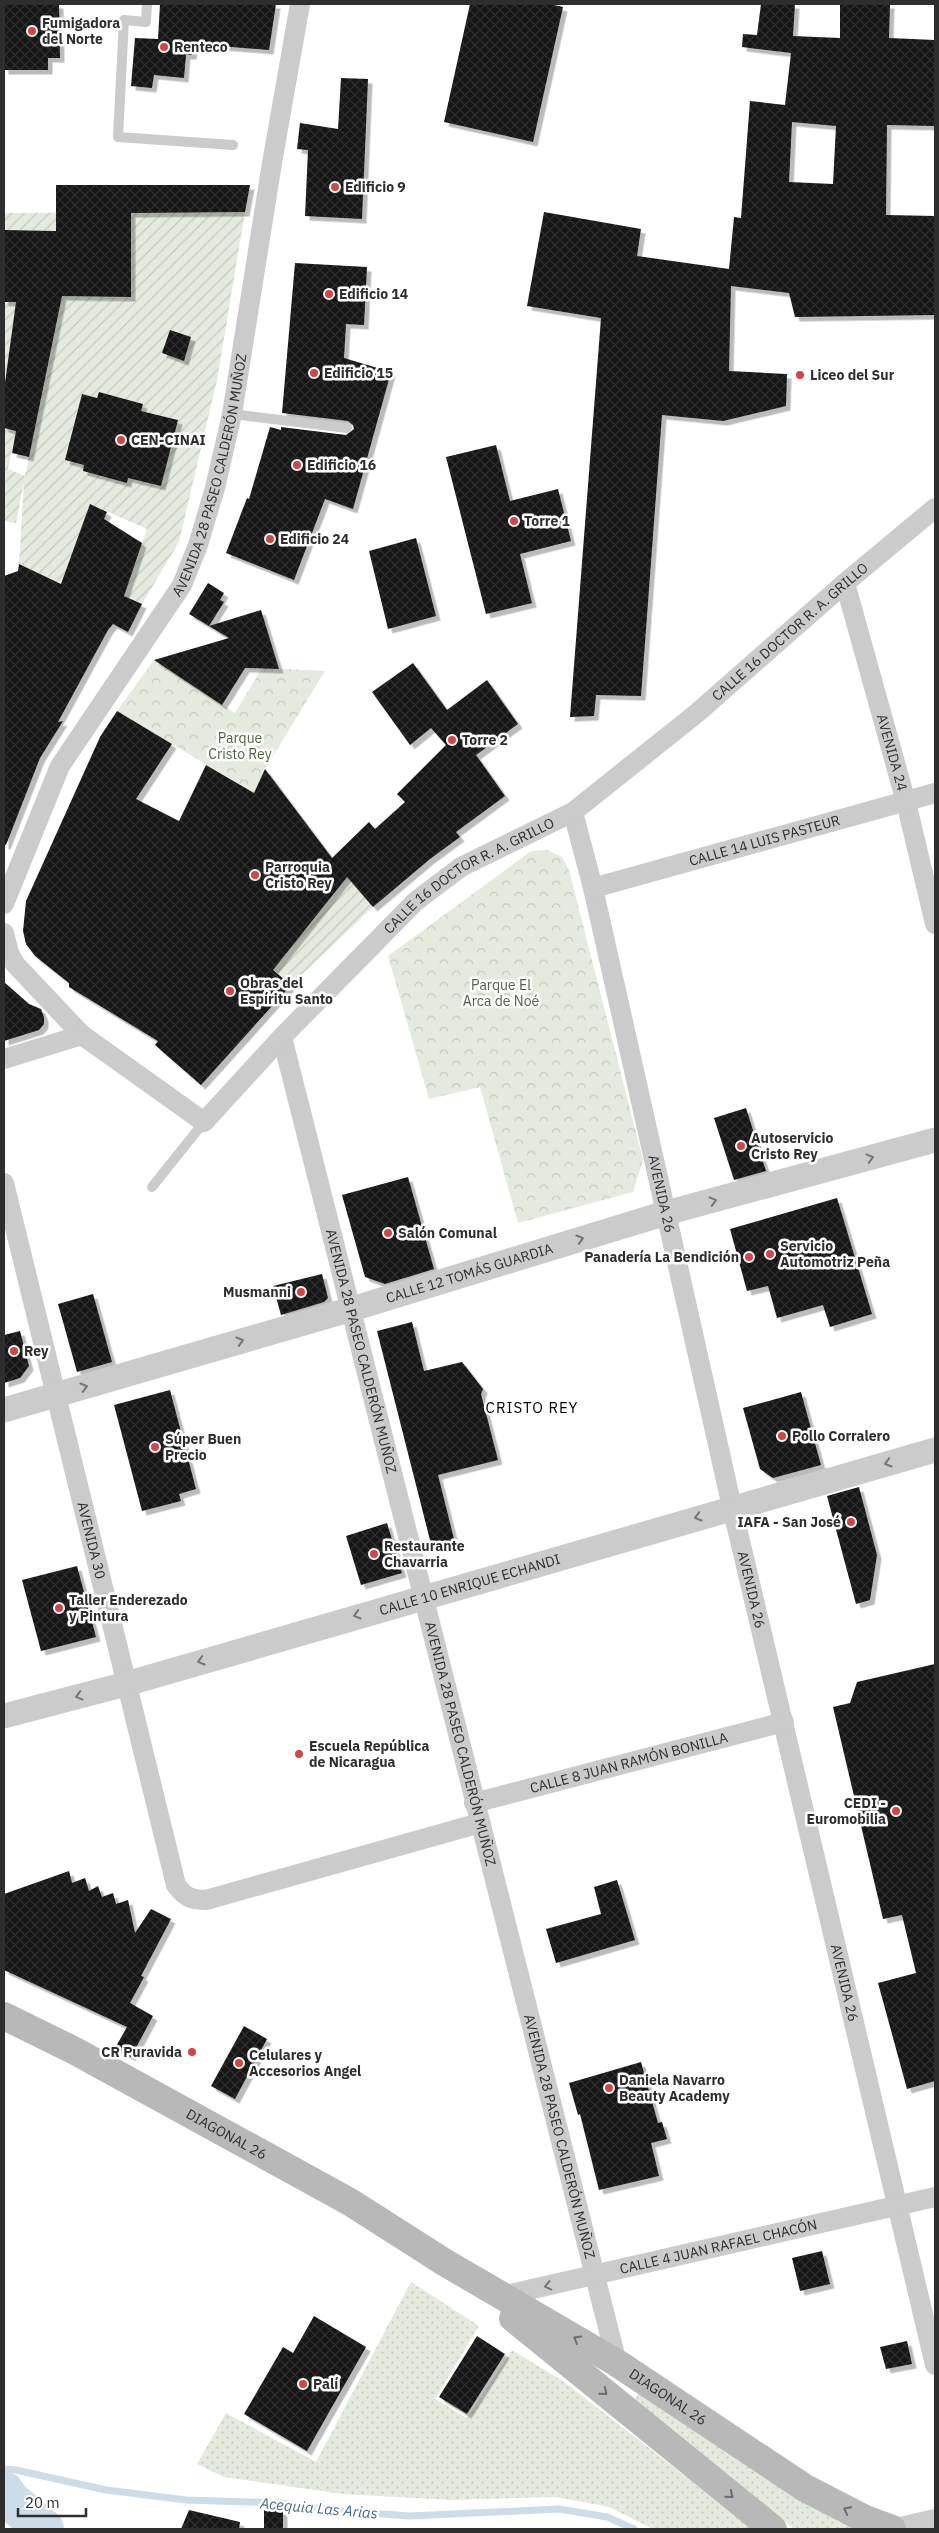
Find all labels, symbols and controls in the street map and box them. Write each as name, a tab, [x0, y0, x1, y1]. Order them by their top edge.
place label: Fumigadora del Norte	[42, 14, 120, 48]
marker: Fumigadora del Norte	[26, 25, 38, 37]
place label: Renteco	[174, 38, 228, 56]
marker: Renteco	[158, 41, 170, 53]
place label: Edificio 9	[345, 178, 406, 196]
marker: Edificio 9	[329, 181, 341, 193]
place label: Edificio 14	[339, 285, 408, 303]
marker: Edificio 14	[323, 288, 335, 300]
street label: AVENIDA 28 PASEO CALDERÓN MUÑOZ	[168, 352, 250, 600]
place label: Edificio 15	[324, 364, 393, 382]
place label: Liceo del Sur	[810, 366, 895, 384]
marker: Edificio 15	[308, 367, 320, 379]
marker: Liceo del Sur	[794, 369, 806, 381]
place label: CEN-CINAI	[131, 431, 206, 449]
marker: CEN-CINAI	[115, 434, 127, 446]
place label: Edificio 16	[307, 456, 376, 474]
marker: Edificio 16	[291, 459, 303, 471]
place label: Torre 1	[524, 512, 571, 530]
marker: Torre 1	[508, 515, 520, 527]
place label: Edificio 24	[280, 530, 349, 548]
marker: Edificio 24	[264, 533, 276, 545]
street label: CALLE 16 DOCTOR R. A. GRILLO	[708, 559, 872, 705]
street label: AVENIDA 24	[873, 712, 911, 793]
park label: Parque Cristo Rey	[208, 729, 272, 763]
place label: Torre 2	[462, 731, 508, 749]
marker: Torre 2	[446, 734, 458, 746]
street label: CALLE 14 LUIS PASTEUR	[687, 811, 842, 870]
street label: CALLE 16 DOCTOR R. A. GRILLO	[380, 814, 557, 938]
place label: Parroquia Cristo Rey	[265, 858, 332, 892]
marker: Parroquia Cristo Rey	[249, 869, 261, 881]
place label: Obras del Espíritu Santo	[240, 974, 333, 1008]
park label: Parque El Arca de Noé	[463, 976, 540, 1010]
marker: Obras del Espíritu Santo	[224, 985, 236, 997]
place label: Autoservicio Cristo Rey	[751, 1129, 834, 1163]
marker: Autoservicio Cristo Rey	[735, 1140, 747, 1152]
street label: AVENIDA 26	[644, 1153, 679, 1234]
one-way arrow	[865, 1153, 874, 1164]
one-way arrow	[708, 1196, 716, 1206]
place label: Salón Comunal	[398, 1224, 497, 1242]
street label: AVENIDA 28 PASEO CALDERÓN MUÑOZ	[322, 1227, 401, 1475]
marker: Salón Comunal	[382, 1227, 394, 1239]
one-way arrow	[576, 1235, 584, 1245]
place label: Servicio Automotriz Peña	[780, 1237, 890, 1271]
street label: CALLE 12 TOMÁS GUARDIA	[384, 1239, 555, 1307]
place label: Panadería La Bendición	[584, 1248, 739, 1266]
marker: Servicio Automotriz Peña	[764, 1248, 776, 1260]
marker: Panadería La Bendición	[743, 1251, 755, 1263]
place label: Musmanni	[223, 1283, 291, 1301]
marker: Musmanni	[295, 1286, 307, 1298]
one-way arrow	[236, 1337, 244, 1347]
place label: Rey	[24, 1342, 49, 1360]
marker: Rey	[8, 1345, 20, 1357]
one-way arrow	[80, 1382, 88, 1392]
district label: CRISTO REY	[486, 1398, 578, 1417]
place label: Pollo Corralero	[792, 1427, 890, 1445]
place label: Súper Buen Precio	[165, 1430, 241, 1464]
marker: Pollo Corralero	[776, 1430, 788, 1442]
marker: Súper Buen Precio	[149, 1441, 161, 1453]
one-way arrow	[884, 1457, 893, 1468]
street label: AVENIDA 30	[73, 1500, 110, 1581]
one-way arrow	[694, 1511, 703, 1522]
place label: IAFA - San José	[738, 1513, 841, 1531]
marker: IAFA - San José	[845, 1516, 857, 1528]
place label: Restaurante Chavarria	[384, 1537, 465, 1571]
marker: Restaurante Chavarria	[368, 1548, 380, 1560]
street label: AVENIDA 26	[734, 1549, 769, 1630]
street label: CALLE 10 ENRIQUE ECHANDI	[377, 1550, 562, 1619]
place label: Taller Enderezado y Pintura	[69, 1591, 188, 1625]
marker: Taller Enderezado y Pintura	[53, 1602, 65, 1614]
one-way arrow	[354, 1610, 362, 1620]
street label: AVENIDA 28 PASEO CALDERÓN MUÑOZ	[421, 1620, 500, 1868]
one-way arrow	[198, 1656, 206, 1666]
one-way arrow	[75, 1691, 83, 1701]
street label: CALLE 8 JUAN RAMÓN BONILLA	[528, 1728, 730, 1797]
place label: Escuela República de Nicaragua	[309, 1737, 429, 1771]
marker: Escuela República de Nicaragua	[293, 1748, 305, 1760]
place label: CEDI - Euromobilia	[807, 1794, 886, 1828]
marker: CEDI - Euromobilia	[890, 1805, 902, 1817]
street label: AVENIDA 26	[827, 1942, 862, 2023]
street label: AVENIDA 28 PASEO CALDERÓN MUÑOZ	[520, 2012, 599, 2261]
place label: CR Puravida	[101, 2043, 182, 2061]
marker: CR Puravida	[186, 2046, 198, 2058]
place label: Celulares y Accesorios Angel	[249, 2046, 361, 2080]
marker: Celulares y Accesorios Angel	[233, 2057, 245, 2069]
place label: Daniela Navarro Beauty Academy	[619, 2071, 730, 2105]
marker: Daniela Navarro Beauty Academy	[603, 2082, 615, 2094]
street label: DIAGONAL 26	[183, 2105, 270, 2164]
street label: CALLE 4 JUAN RAFAEL CHACÓN	[618, 2215, 819, 2278]
one-way arrow	[544, 2280, 553, 2291]
one-way arrow	[573, 2336, 582, 2346]
street label: DIAGONAL 26	[626, 2365, 710, 2429]
place label: Palí	[313, 2375, 339, 2393]
marker: Palí	[297, 2378, 309, 2390]
one-way arrow	[599, 2387, 608, 2396]
scale bar	[18, 2486, 85, 2518]
one-way arrow	[725, 2489, 734, 2498]
text: 20 m	[25, 2493, 60, 2512]
water label: Acequia Las Arias	[258, 2493, 379, 2523]
one-way arrow	[843, 2506, 852, 2516]

